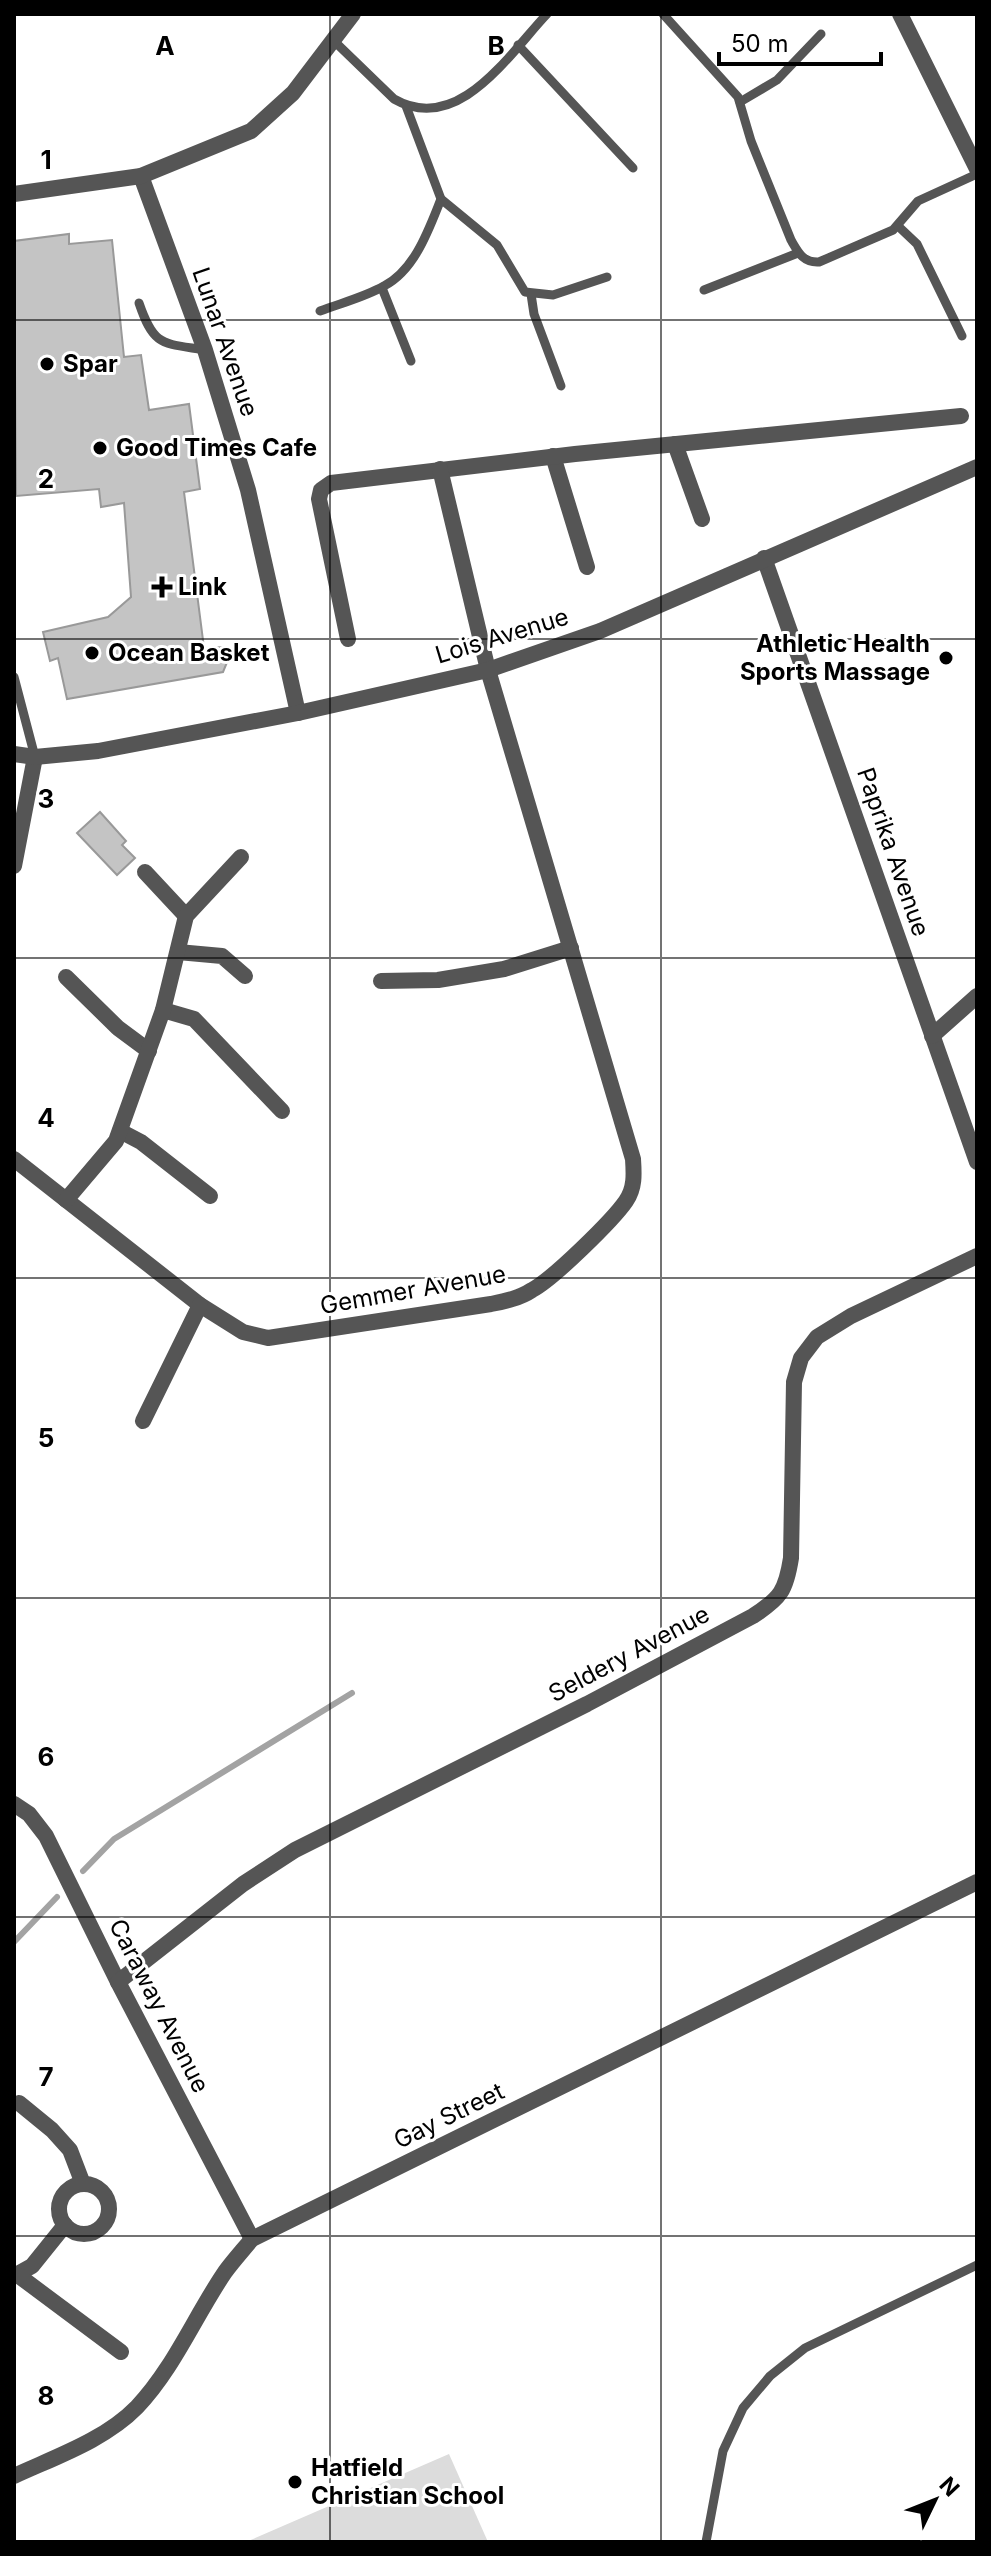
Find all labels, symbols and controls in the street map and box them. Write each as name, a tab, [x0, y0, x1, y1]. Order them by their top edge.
scale bar	[719, 16, 881, 66]
text: 50 m	[731, 29, 789, 58]
text: A	[155, 30, 175, 61]
text: B	[487, 30, 505, 61]
text: 1	[40, 144, 52, 175]
street label: Lunar Avenue	[186, 264, 264, 420]
place label: Spar	[63, 349, 118, 378]
marker: Spar	[38, 355, 56, 373]
place label: Good Times Cafe	[116, 433, 317, 462]
marker: Good Times Cafe	[91, 439, 109, 457]
text: 2	[38, 463, 54, 494]
place label: Link	[178, 572, 227, 601]
marker: Link	[153, 578, 171, 596]
street label: Lois Avenue	[432, 602, 572, 669]
place label: Athletic Health Sports Massage	[740, 629, 930, 686]
place label: Ocean Basket	[108, 638, 270, 667]
marker: Ocean Basket	[83, 644, 101, 662]
marker: Athletic Health Sports Massage	[937, 649, 955, 667]
street label: Paprika Avenue	[851, 764, 936, 940]
text: 3	[38, 783, 54, 814]
text: 4	[37, 1102, 55, 1133]
street label: Gemmer Avenue	[318, 1259, 508, 1320]
text: 5	[38, 1422, 54, 1453]
street label: Seldery Avenue	[543, 1599, 714, 1708]
text: 6	[38, 1741, 54, 1772]
street label: Caraway Avenue	[103, 1914, 216, 2097]
text: 7	[38, 2061, 54, 2092]
street label: Gay Street	[389, 2076, 509, 2155]
text: 8	[38, 2380, 54, 2411]
place label: Hatfield Christian School	[311, 2453, 504, 2510]
north arrow	[895, 2460, 975, 2540]
text: N	[934, 2471, 965, 2501]
marker: Hatfield Christian School	[286, 2473, 304, 2491]

